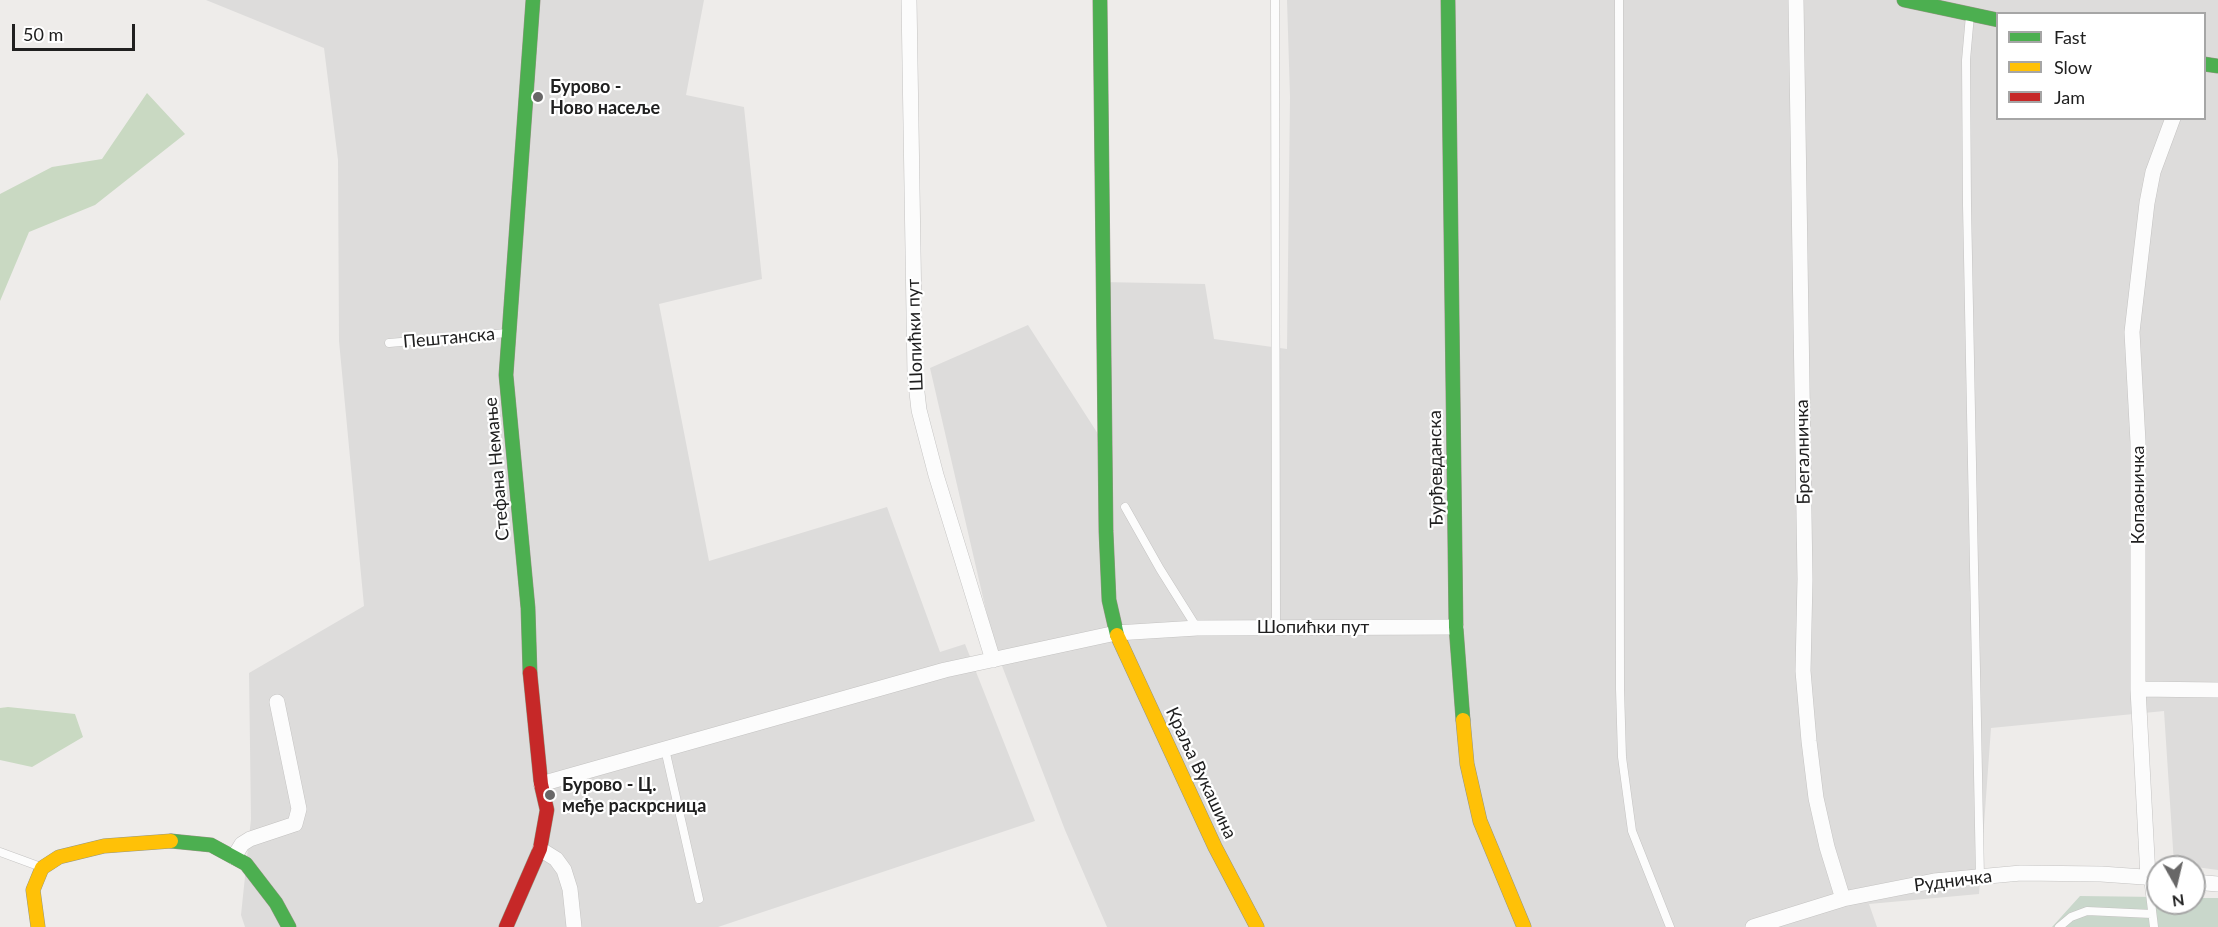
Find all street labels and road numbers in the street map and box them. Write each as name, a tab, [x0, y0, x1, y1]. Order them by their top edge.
street label: Шопићки пут	[902, 278, 928, 392]
street label: Пештанска	[402, 323, 496, 353]
street label: Стефана Немање	[480, 396, 514, 542]
street label: Брегалничка	[1791, 399, 1815, 505]
street label: Ђурђевданска	[1424, 410, 1448, 528]
street label: Копаоничка	[2127, 446, 2149, 544]
street label: Шопићки пут	[1257, 616, 1369, 638]
street label: Краља Вукашина	[1161, 704, 1241, 842]
street label: Рудничка	[1913, 866, 1993, 896]

